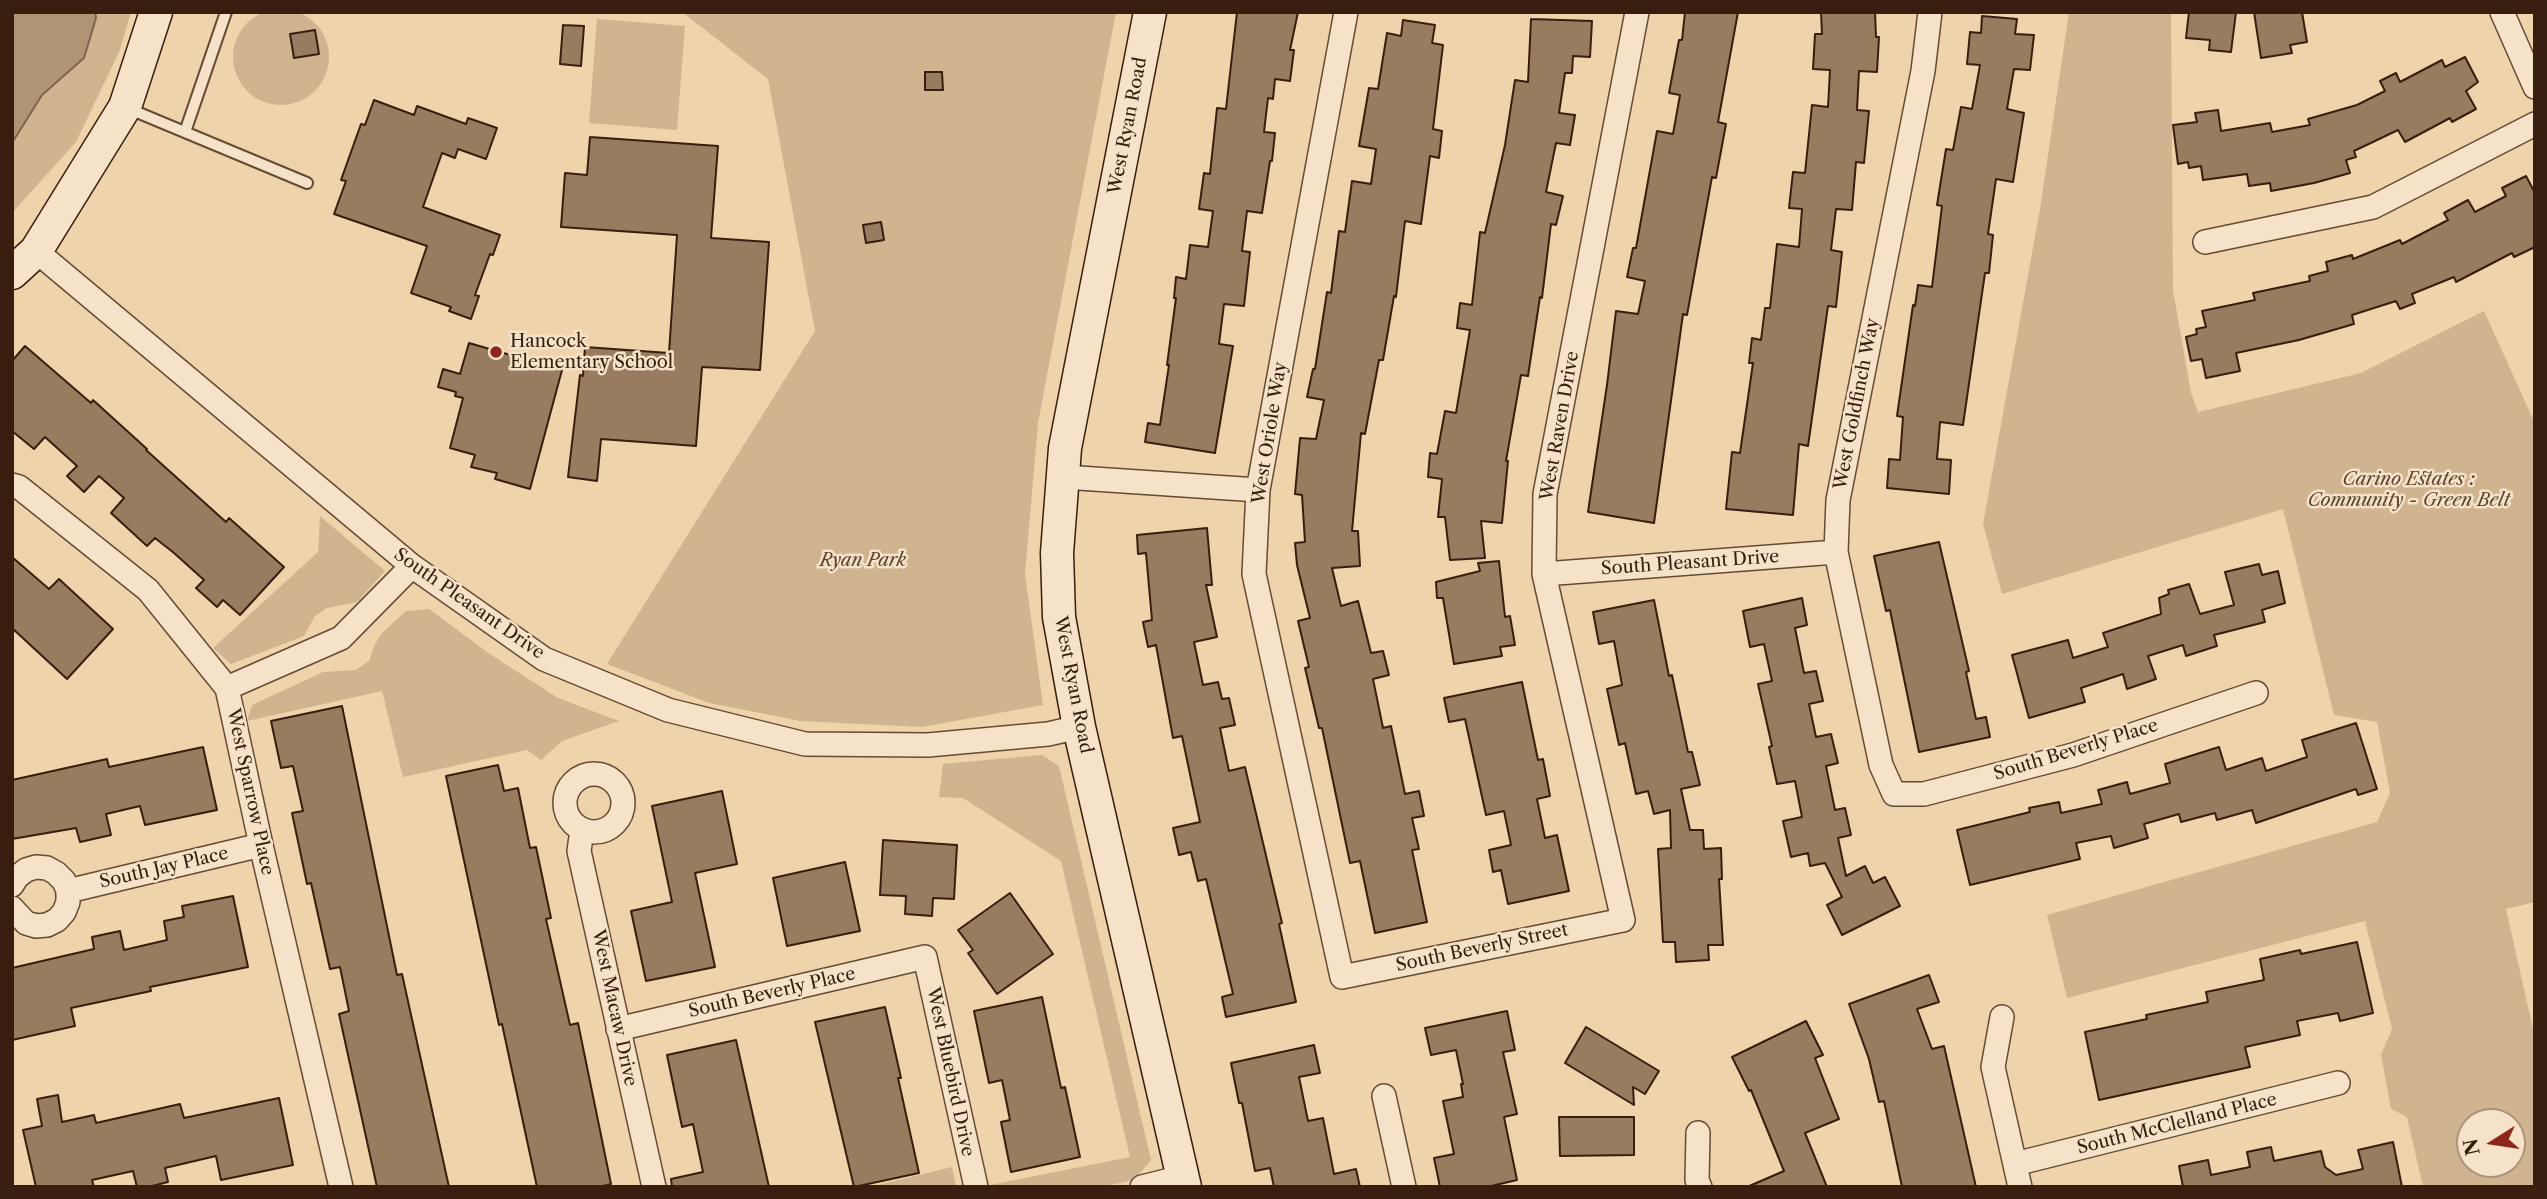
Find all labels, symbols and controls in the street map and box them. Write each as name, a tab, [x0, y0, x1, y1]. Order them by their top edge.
street label: West Ryan Road	[1104, 56, 1152, 196]
street label: West Goldfinch Way	[1830, 316, 1884, 492]
place label: Hancock Elementary School	[510, 331, 673, 374]
marker: Hancock Elementary School	[488, 344, 504, 360]
street label: West Raven Drive	[1536, 350, 1584, 502]
street label: West Oriole Way	[1248, 360, 1292, 506]
park label: Carino Estates : Community - Green Belt	[2308, 469, 2510, 512]
street label: South Pleasant Drive	[390, 544, 548, 664]
street label: South Pleasant Drive	[1600, 546, 1780, 580]
park label: Ryan Park	[820, 550, 906, 572]
street label: West Ryan Road	[1049, 615, 1097, 755]
street label: West Sparrow Place	[222, 707, 278, 877]
street label: South Beverly Place	[1991, 715, 2161, 785]
street label: South Jay Place	[97, 843, 231, 893]
street label: South Beverly Street	[1394, 919, 1570, 977]
street label: West Macaw Drive	[587, 928, 641, 1088]
street label: South Beverly Place	[686, 963, 858, 1023]
street label: West Bluebird Drive	[922, 985, 978, 1159]
street label: South McClelland Place	[2075, 1089, 2279, 1159]
north arrow	[2456, 1108, 2526, 1178]
text: N	[2459, 1137, 2485, 1158]

